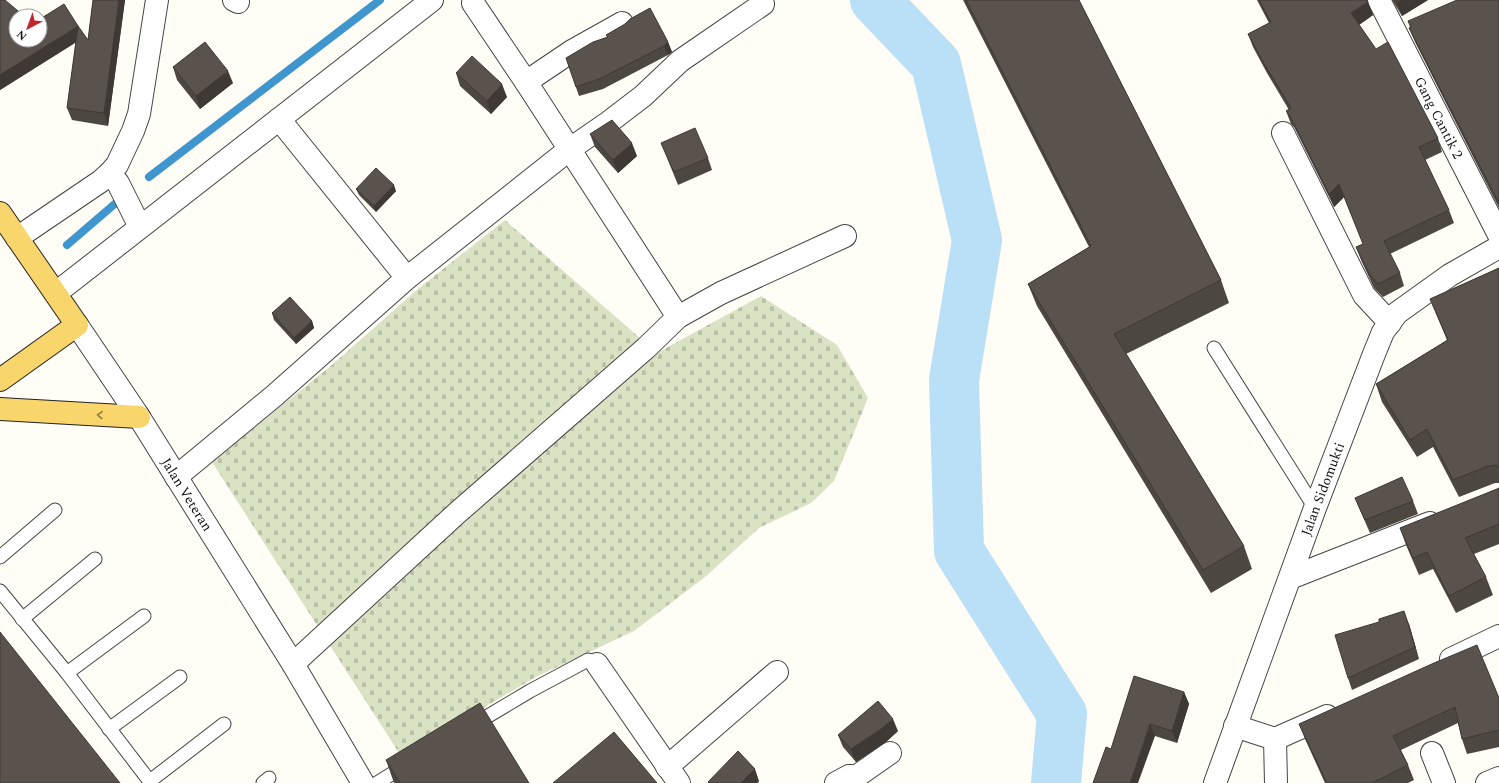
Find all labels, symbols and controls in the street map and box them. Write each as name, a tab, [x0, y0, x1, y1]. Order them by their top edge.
north arrow	[8, 8, 48, 48]
text: N	[13, 26, 31, 45]
street label: Gang Cantik 2	[1409, 73, 1469, 162]
one-way arrow	[97, 410, 103, 419]
street label: Jalan Sidomukti	[1295, 439, 1350, 539]
street label: Jalan Veteran	[156, 453, 218, 535]

